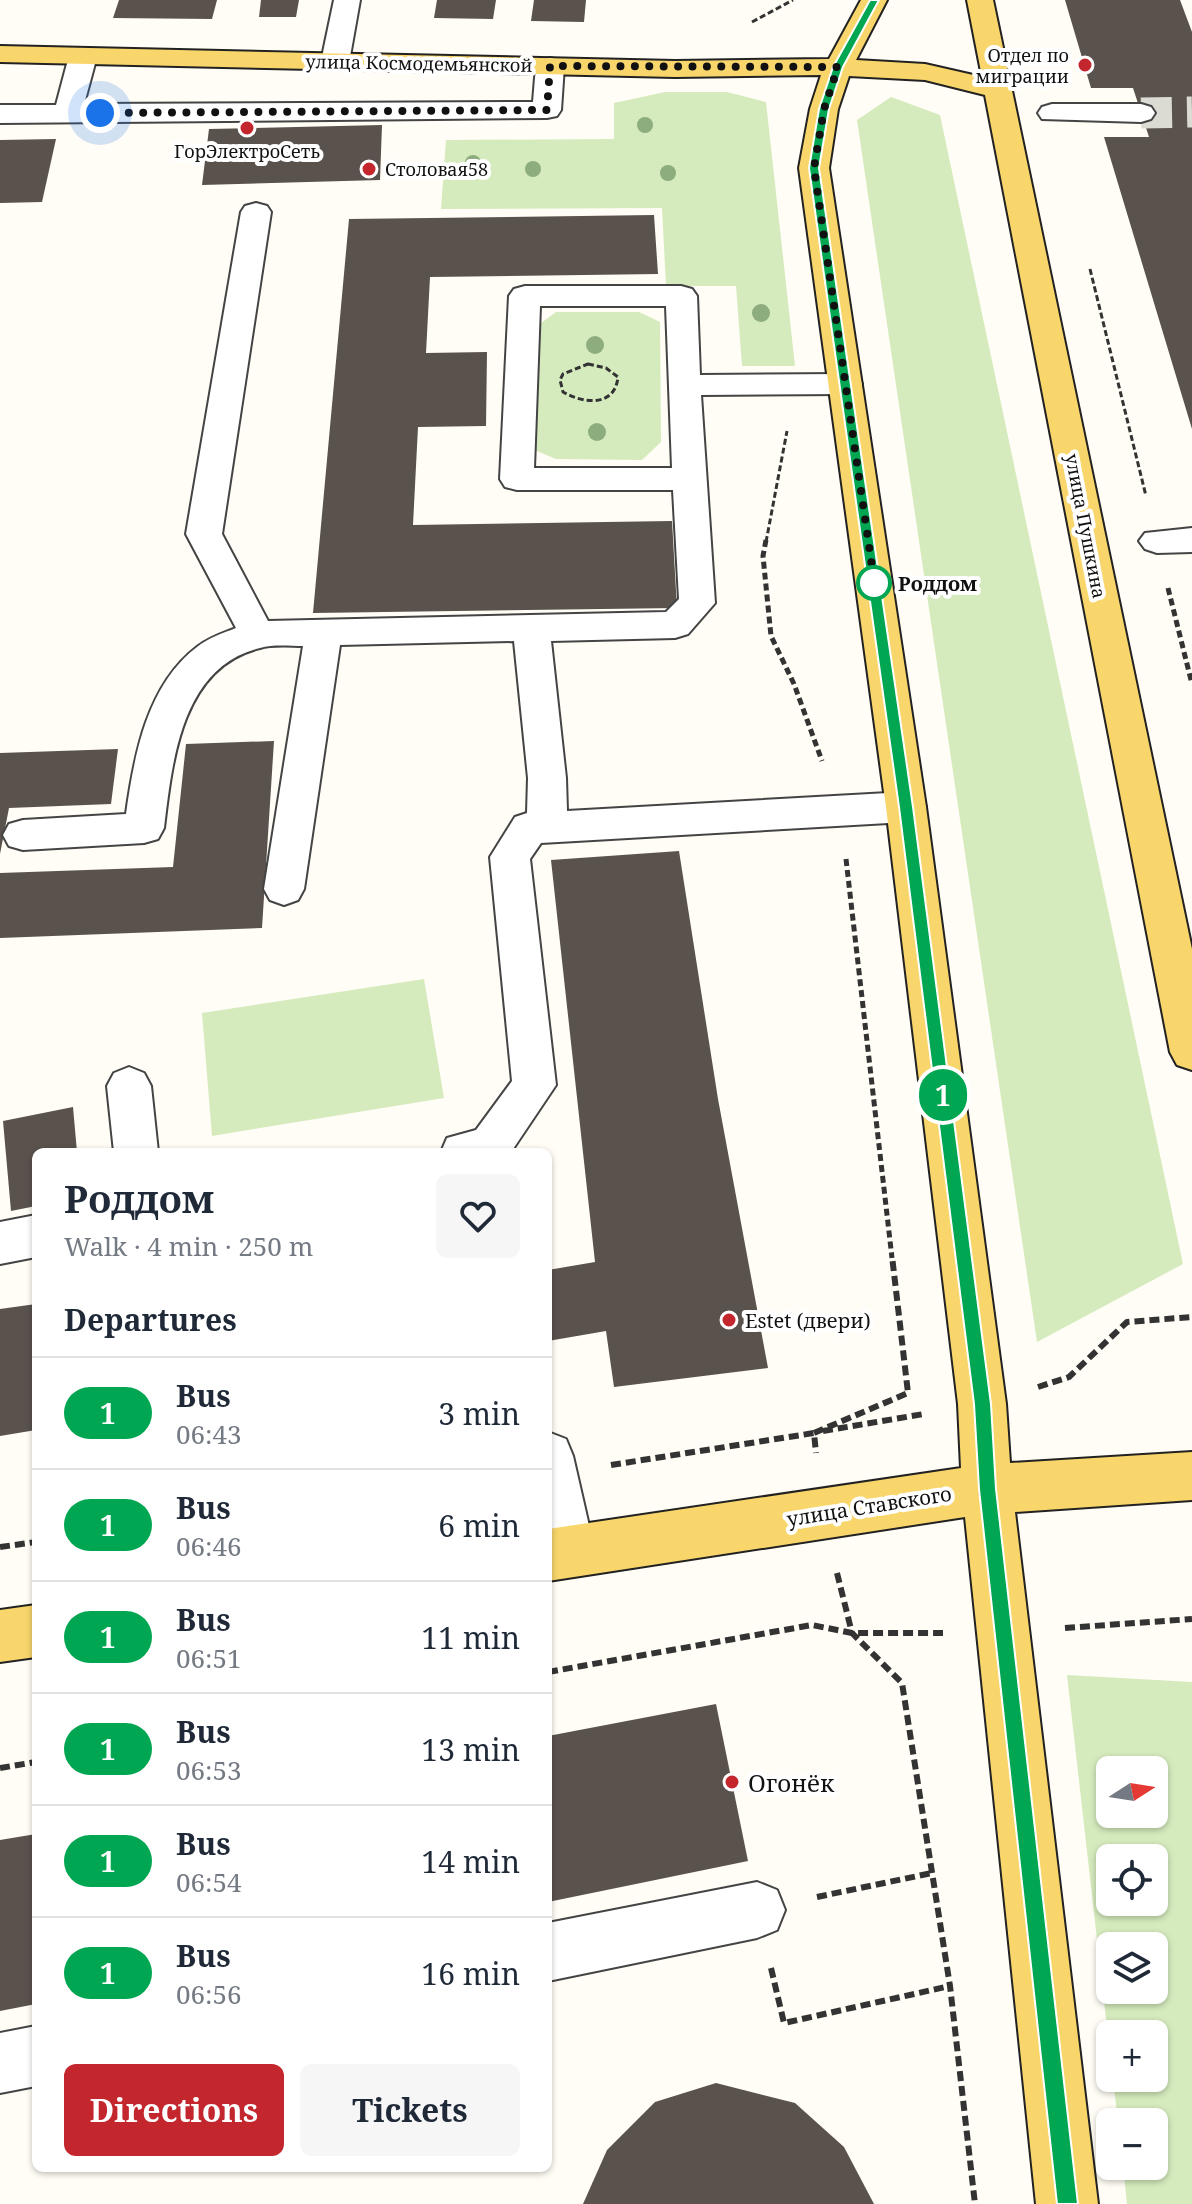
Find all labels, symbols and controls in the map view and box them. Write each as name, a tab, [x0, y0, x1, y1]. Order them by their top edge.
place label: Отдел по миграции	[976, 43, 1069, 88]
street label: улица Космодемьянской	[305, 49, 533, 77]
marker: Отдел по миграции	[1076, 56, 1094, 74]
your location	[80, 93, 120, 133]
marker: ГорЭлектроСеть	[238, 119, 256, 137]
place label: ГорЭлектроСеть	[174, 139, 320, 163]
place label: Столовая58	[385, 157, 488, 181]
marker: Столовая58	[360, 160, 378, 178]
street label: улица Пушкина	[1060, 452, 1112, 600]
marker: Роддом	[857, 566, 891, 600]
place label: Роддом	[898, 570, 977, 597]
line badge: 1	[917, 1069, 969, 1121]
text: 1	[935, 1076, 951, 1114]
text: Роддом	[64, 1172, 214, 1224]
button: heart	[436, 1174, 520, 1258]
text: Walk · 4 min · 250 m	[64, 1228, 313, 1264]
text: Departures	[64, 1299, 237, 1340]
place label: Estet (двери)	[745, 1307, 871, 1334]
marker: Estet (двери)	[720, 1311, 738, 1329]
text: Bus	[176, 1375, 231, 1416]
text: 3 min	[438, 1393, 520, 1434]
text: 1	[100, 1394, 116, 1432]
text: 06:43	[176, 1416, 242, 1452]
street label: улица Ставского	[785, 1480, 953, 1532]
text: Bus	[176, 1487, 231, 1528]
text: 6 min	[438, 1505, 520, 1546]
text: 1	[100, 1506, 116, 1544]
text: 06:46	[176, 1528, 242, 1564]
text: Bus	[176, 1599, 231, 1640]
text: 11 min	[421, 1617, 520, 1658]
text: 1	[100, 1618, 116, 1656]
text: 06:51	[176, 1640, 242, 1676]
text: Bus	[176, 1711, 231, 1752]
text: 13 min	[421, 1729, 520, 1770]
text: 1	[100, 1730, 116, 1768]
text: 06:53	[176, 1752, 242, 1788]
north arrow	[1096, 1756, 1168, 1828]
map controls	[1096, 1756, 1168, 2180]
place label: Огонёк	[748, 1766, 835, 1799]
marker: Огонёк	[723, 1773, 741, 1791]
text: Bus	[176, 1823, 231, 1864]
text: 14 min	[421, 1841, 520, 1882]
text: 1	[100, 1842, 116, 1880]
button: locate	[1096, 1844, 1168, 1916]
text: 06:54	[176, 1864, 242, 1900]
button: layers	[1096, 1932, 1168, 2004]
text: Bus	[176, 1935, 231, 1976]
text: 16 min	[421, 1953, 520, 1994]
text: 1	[100, 1954, 116, 1992]
text: 06:56	[176, 1976, 242, 2012]
button: +	[1096, 2020, 1168, 2092]
button: Directions	[64, 2064, 284, 2156]
button: Tickets	[300, 2064, 520, 2156]
button: −	[1096, 2108, 1168, 2180]

